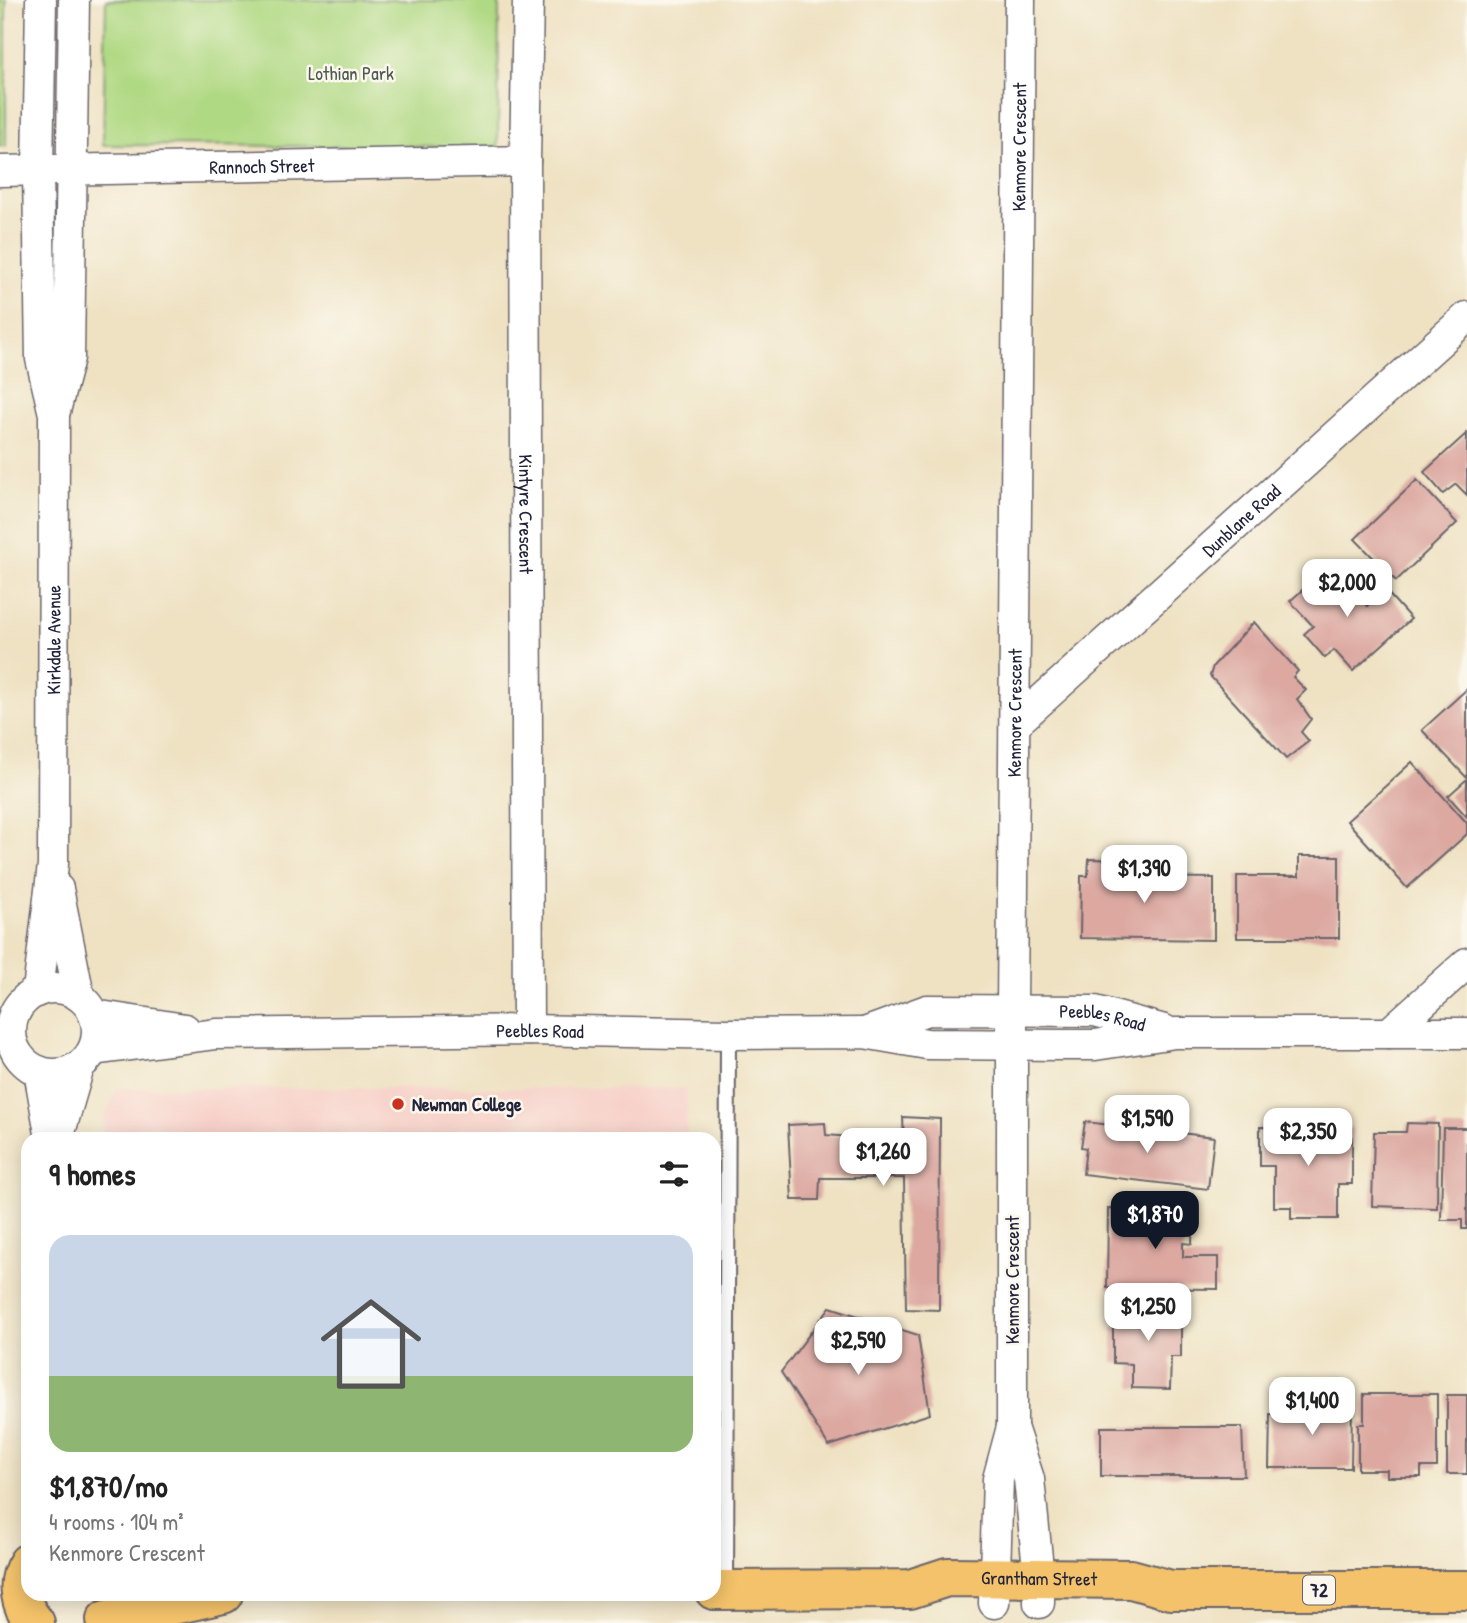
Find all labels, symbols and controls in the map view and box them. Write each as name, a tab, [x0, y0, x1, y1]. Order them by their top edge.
park label: Lothian Park	[308, 60, 394, 86]
street label: Kenmore Crescent	[1005, 82, 1032, 211]
street label: Rannoch Street	[209, 152, 315, 180]
street label: Kintyre Crescent	[513, 454, 539, 574]
street label: Dunblane Road	[1196, 478, 1286, 562]
pin: $2,000	[1290, 560, 1404, 619]
text: $2,000	[1318, 566, 1376, 597]
street label: Kirkdale Avenue	[40, 585, 67, 695]
street label: Kenmore Crescent	[1001, 648, 1028, 777]
pin: $1,390	[1087, 846, 1201, 905]
text: $1,390	[1117, 852, 1171, 883]
street label: Peebles Road	[1059, 998, 1149, 1037]
street label: Peebles Road	[496, 1017, 585, 1044]
place label: Newman College	[412, 1091, 522, 1118]
marker: Newman College	[390, 1096, 406, 1112]
pin: $1,590	[1090, 1096, 1204, 1155]
text: $1,590	[1120, 1102, 1174, 1133]
pin: $2,350	[1251, 1108, 1365, 1168]
text: $2,350	[1279, 1115, 1337, 1146]
pin: $1,260	[826, 1128, 940, 1188]
text: $1,260	[856, 1135, 910, 1166]
text: 9 homes	[49, 1154, 136, 1194]
icon: filters	[655, 1155, 693, 1193]
pin: $1,870	[1098, 1192, 1212, 1251]
text: $1,870	[1127, 1198, 1183, 1229]
street label: Kenmore Crescent	[999, 1215, 1025, 1344]
icon: home	[308, 1281, 434, 1407]
pin: $1,250	[1091, 1284, 1205, 1343]
text: $1,250	[1120, 1290, 1176, 1321]
pin: $2,590	[801, 1318, 915, 1377]
text: $2,590	[830, 1324, 886, 1355]
pin: $1,400	[1255, 1378, 1369, 1437]
text: $1,400	[1285, 1384, 1339, 1415]
text: $1,870/mo	[49, 1466, 168, 1506]
text: 4 rooms · 104 m²	[49, 1506, 183, 1537]
text: Kenmore Crescent	[49, 1537, 205, 1568]
street label: Grantham Street	[981, 1564, 1098, 1592]
road number: 72	[1303, 1576, 1335, 1604]

